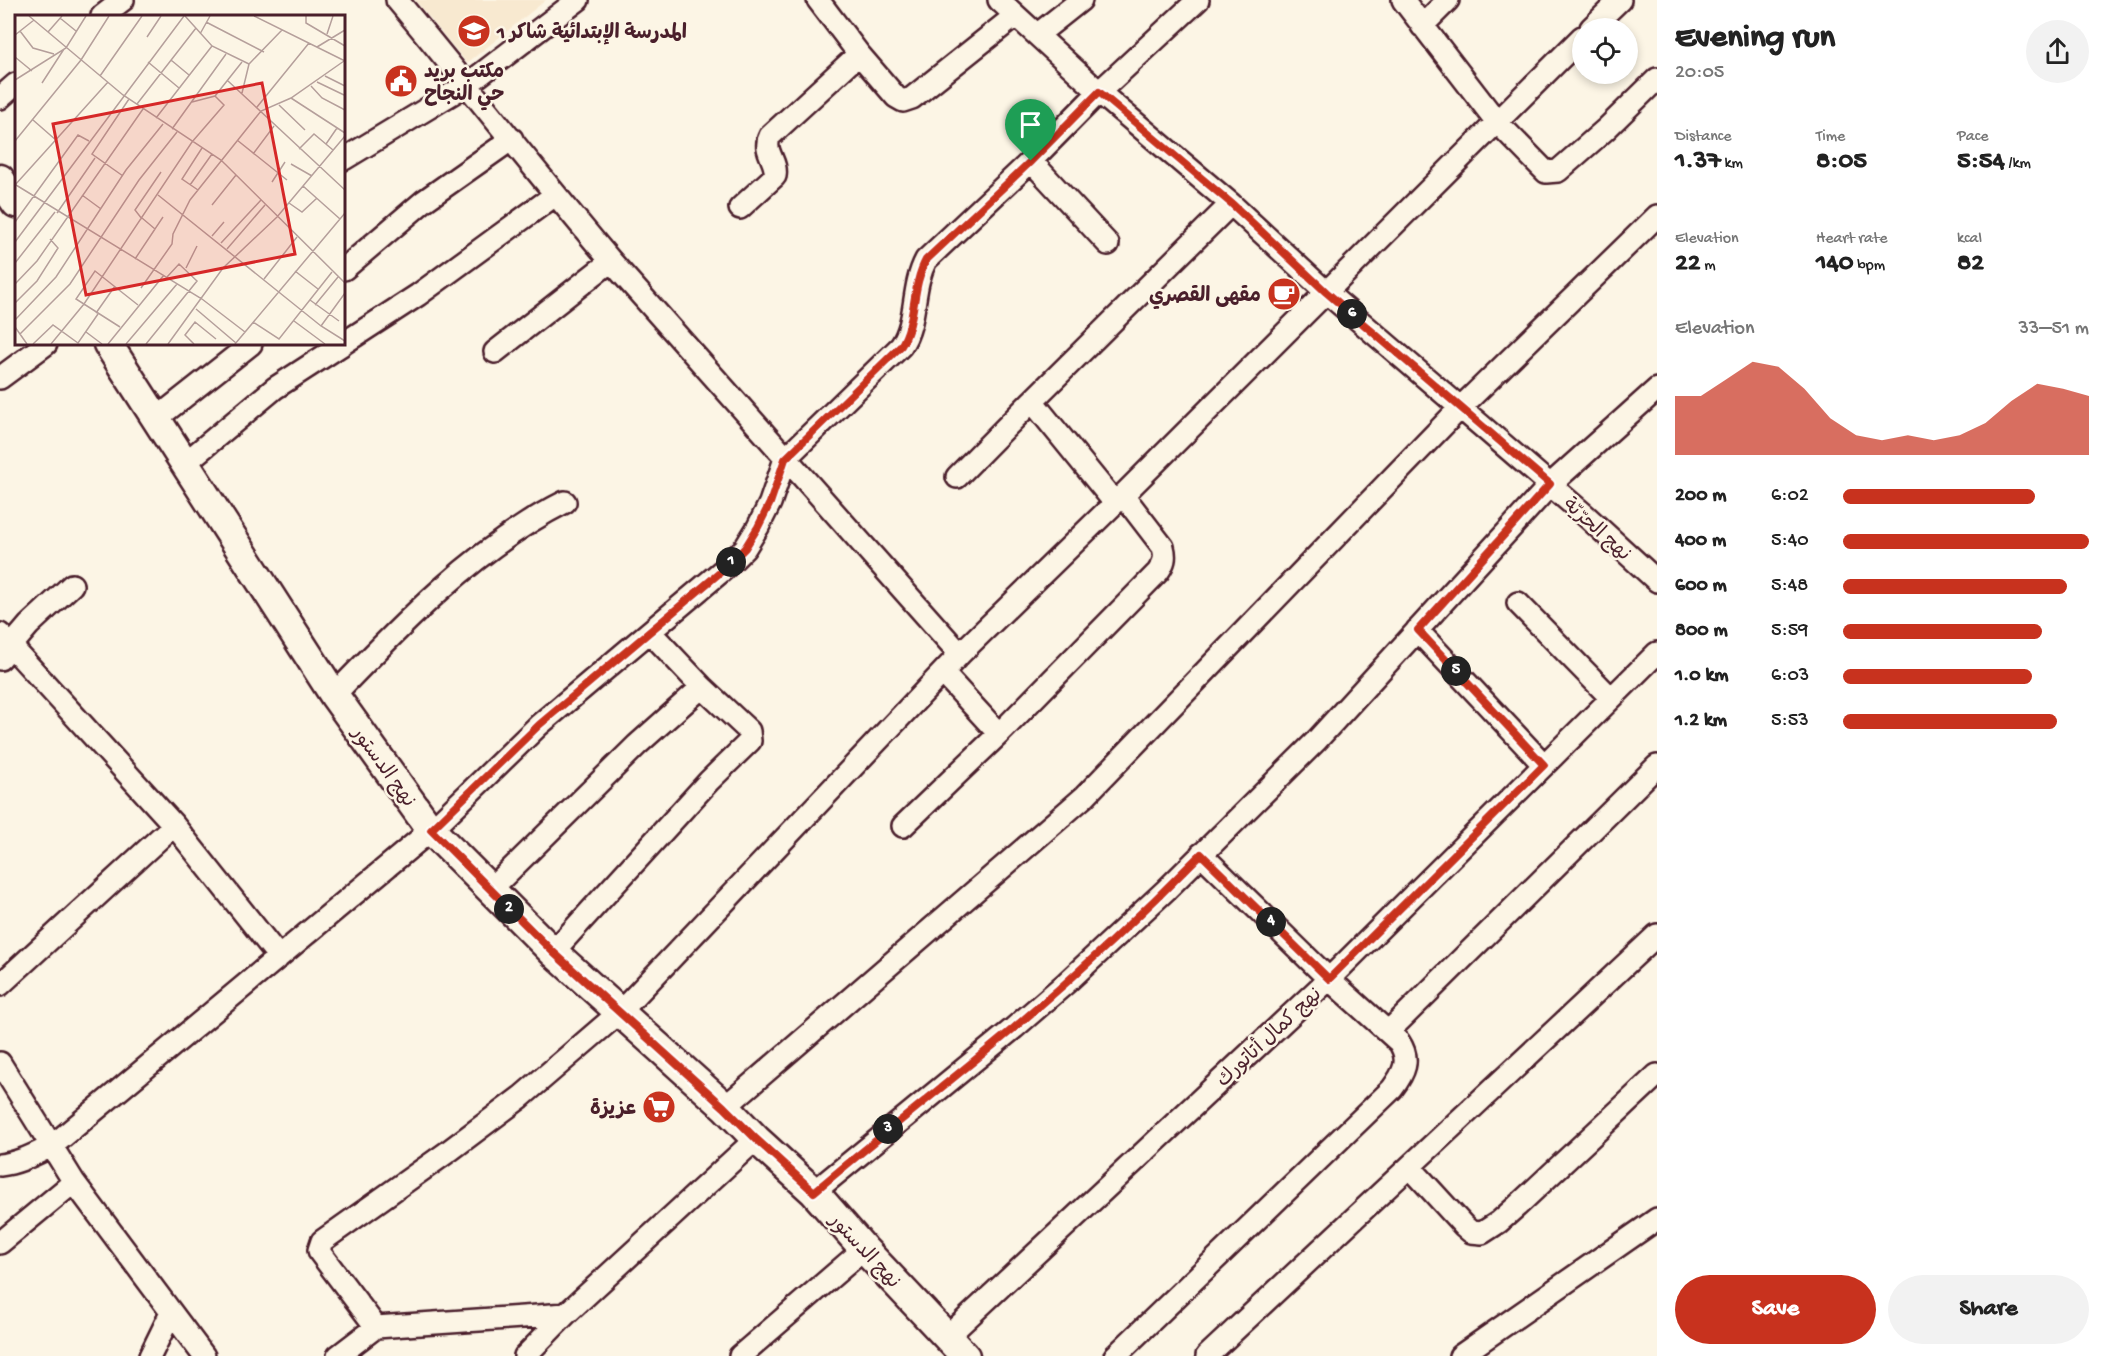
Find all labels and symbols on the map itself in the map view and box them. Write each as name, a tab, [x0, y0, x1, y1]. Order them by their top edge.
school or university icon: المدرسة الإبتدائية شاكر 1	[456, 13, 492, 49]
inset map	[15, 15, 345, 345]
place label: المدرسة الإبتدائية شاكر 1	[496, 22, 687, 46]
place label: مكتب بريد حي النجاح	[424, 61, 504, 111]
public building icon: مكتب بريد حي النجاح	[383, 63, 419, 99]
pin	[1005, 99, 1056, 161]
cafe icon: مقهى القصري	[1266, 276, 1302, 312]
place label: مقهى القصري	[1149, 285, 1261, 310]
pin: 6	[1337, 299, 1367, 329]
street label: نهج الحرّيّة	[1557, 493, 1635, 567]
pin: 1	[716, 547, 746, 577]
pin: 5	[1441, 656, 1471, 686]
street label: نهج الدستور	[344, 721, 420, 813]
pin: 2	[494, 894, 524, 924]
pin: 4	[1256, 907, 1286, 937]
street label: نهج كمال أتاتورك	[1211, 982, 1328, 1093]
supermarket icon: عزيزة	[641, 1089, 677, 1125]
place label: عزيزة	[590, 1098, 636, 1122]
pin: 3	[873, 1114, 903, 1144]
street label: نهج الدستور	[822, 1208, 904, 1294]

